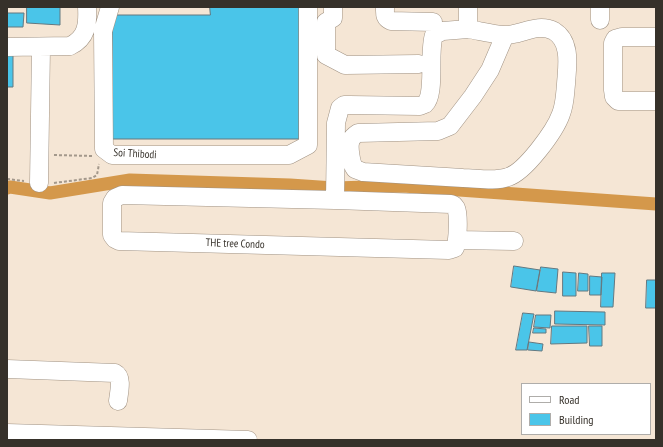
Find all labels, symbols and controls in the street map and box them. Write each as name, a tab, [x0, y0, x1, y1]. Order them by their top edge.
street label: Soi Thibodi	[113, 146, 157, 162]
street label: THE tree Condo	[205, 236, 265, 252]
legend	[521, 383, 651, 435]
text: Road	[559, 392, 579, 407]
text: Building	[559, 412, 594, 427]

